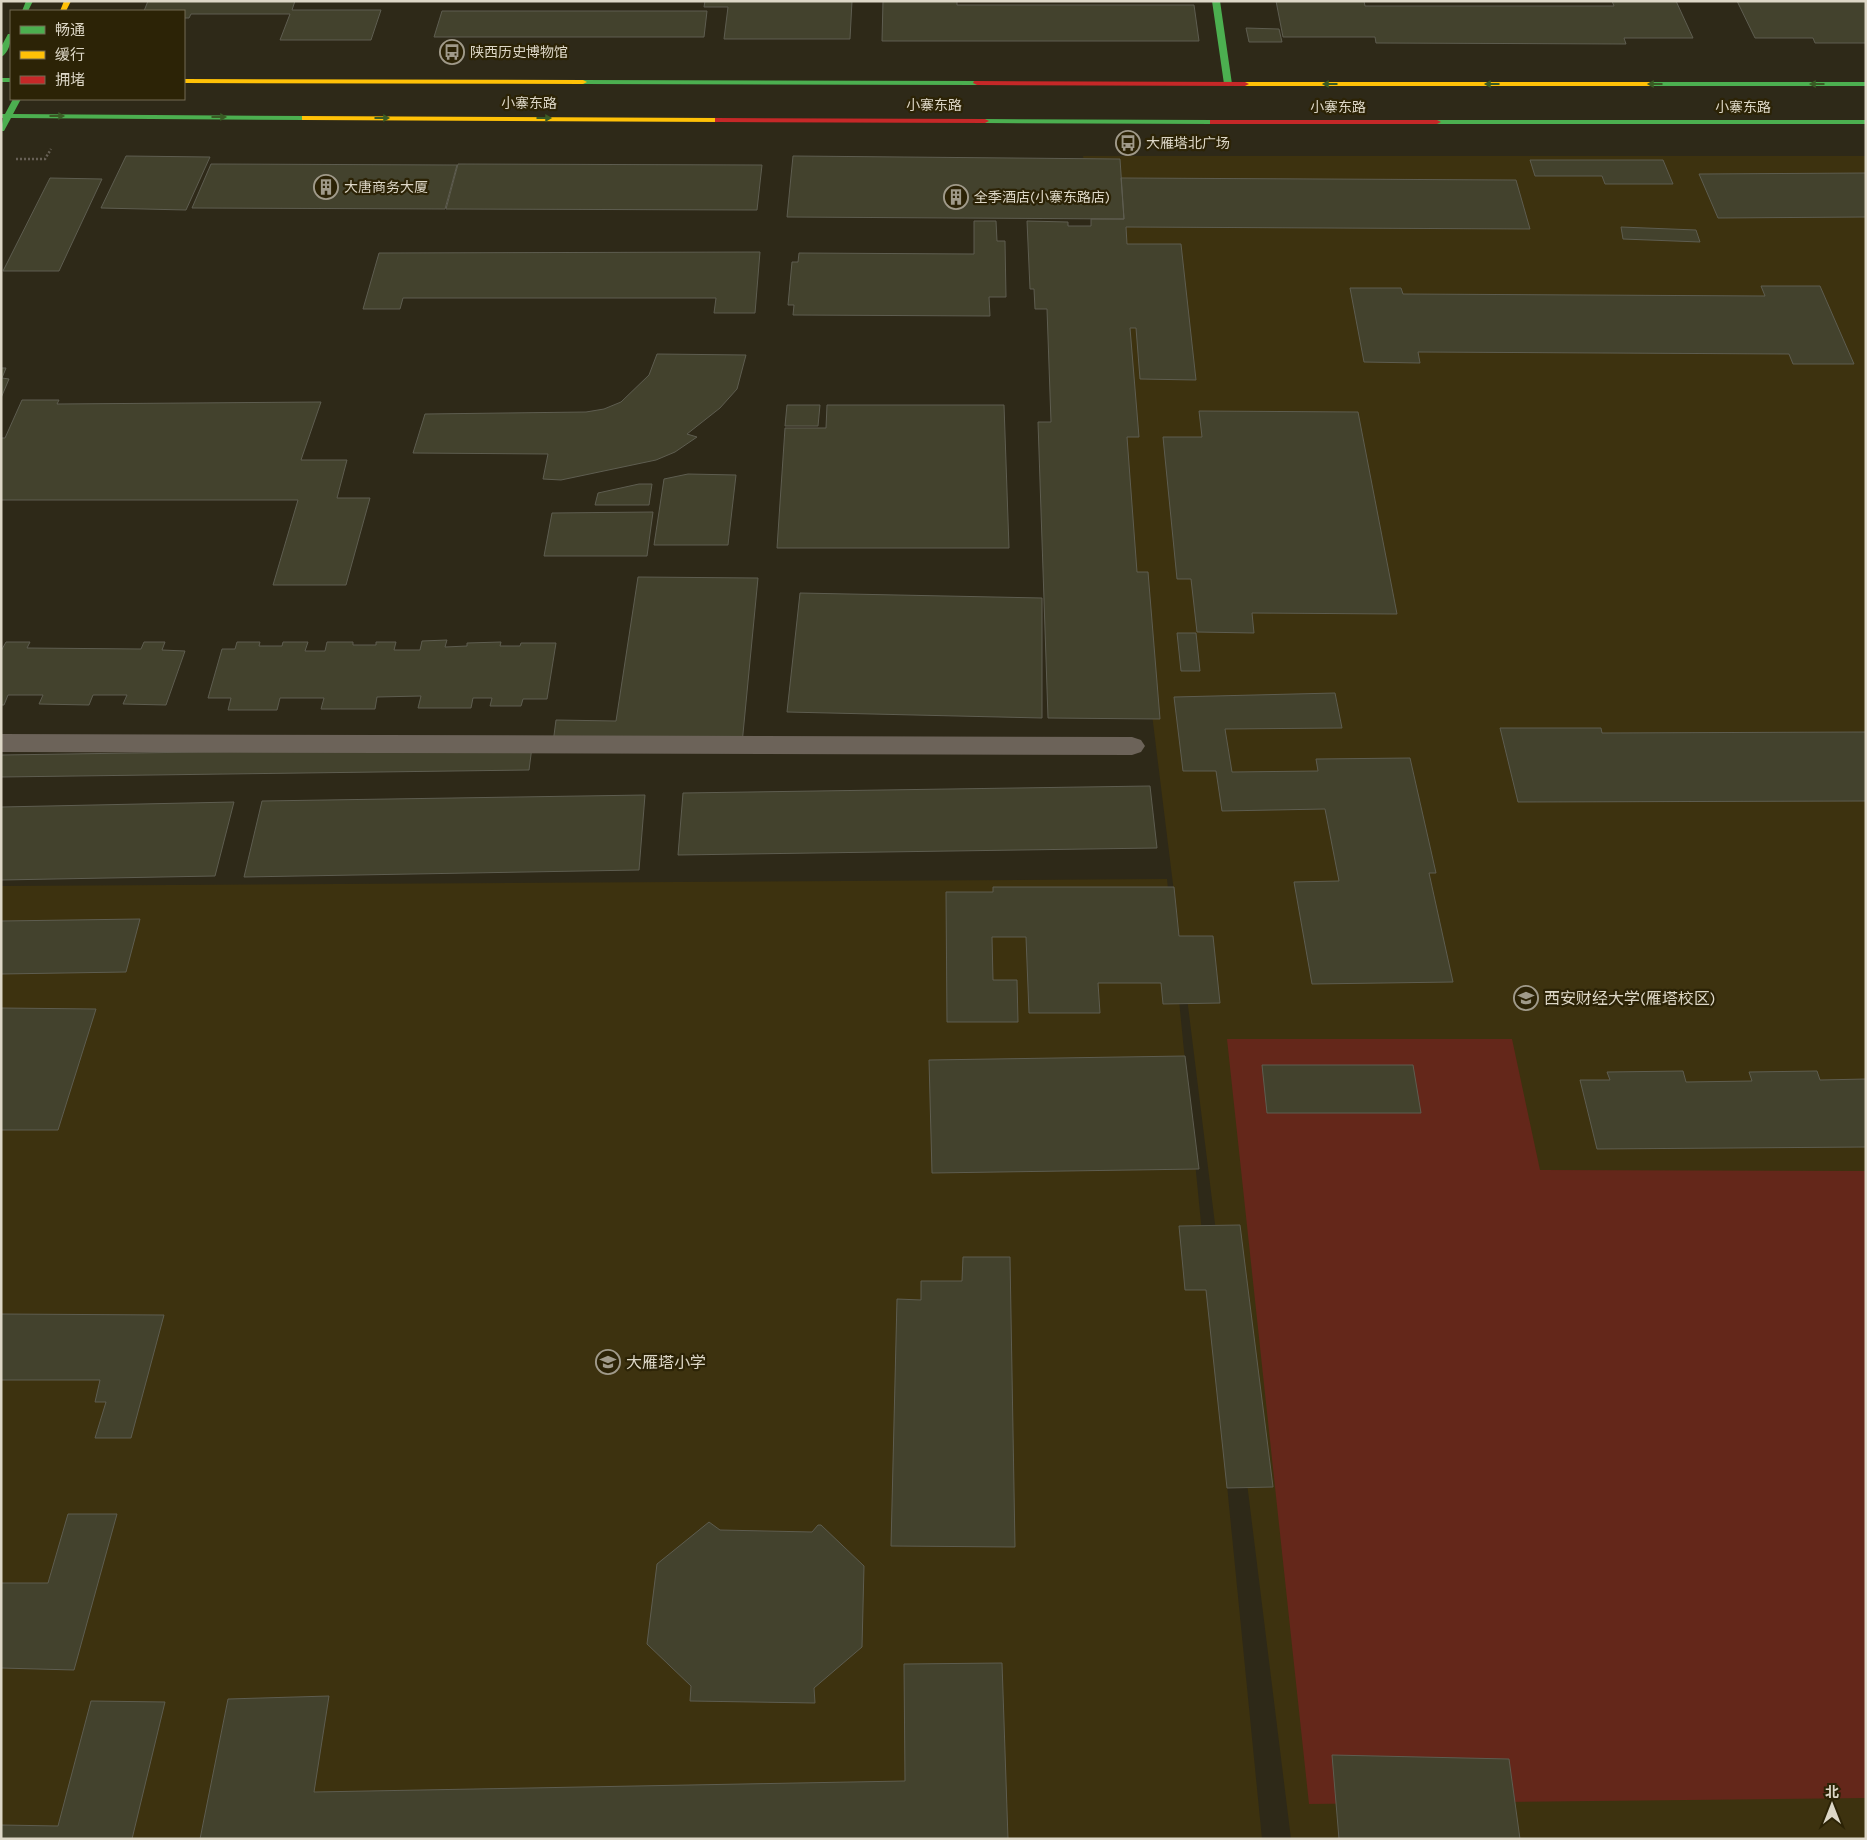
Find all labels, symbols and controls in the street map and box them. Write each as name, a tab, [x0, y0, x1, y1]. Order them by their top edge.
legend	[10, 10, 185, 100]
text: 畅通	[55, 21, 85, 39]
bus stop icon: 陕西历史博物馆	[439, 39, 465, 65]
place label: 陕西历史博物馆	[470, 44, 568, 61]
text: 缓行	[55, 46, 85, 64]
text: 拥堵	[55, 71, 85, 89]
one-way arrow	[1321, 80, 1337, 88]
one-way arrow	[1484, 80, 1500, 88]
one-way arrow	[1646, 80, 1662, 88]
one-way arrow	[1809, 80, 1825, 88]
street label: 小寨东路	[501, 95, 557, 112]
street label: 小寨东路	[906, 97, 962, 114]
street label: 小寨东路	[1310, 99, 1366, 116]
street label: 小寨东路	[1715, 99, 1771, 116]
one-way arrow	[49, 113, 65, 121]
one-way arrow	[212, 113, 228, 121]
one-way arrow	[374, 114, 390, 122]
one-way arrow	[537, 114, 553, 122]
bus stop icon: 大雁塔北广场	[1115, 130, 1141, 156]
place label: 大雁塔北广场	[1146, 135, 1230, 152]
building icon: 大唐商务大厦	[313, 174, 339, 200]
place label: 大唐商务大厦	[344, 179, 428, 196]
building icon: 全季酒店(小寨东路店)	[943, 184, 969, 210]
place label: 全季酒店(小寨东路店)	[974, 189, 1110, 206]
school or university icon: 西安财经大学(雁塔校区)	[1513, 985, 1539, 1011]
place label: 西安财经大学(雁塔校区)	[1544, 989, 1715, 1008]
school or university icon: 大雁塔小学	[595, 1349, 621, 1375]
place label: 大雁塔小学	[626, 1353, 706, 1372]
north arrow	[1807, 1780, 1857, 1830]
text: 北	[1825, 1784, 1839, 1801]

